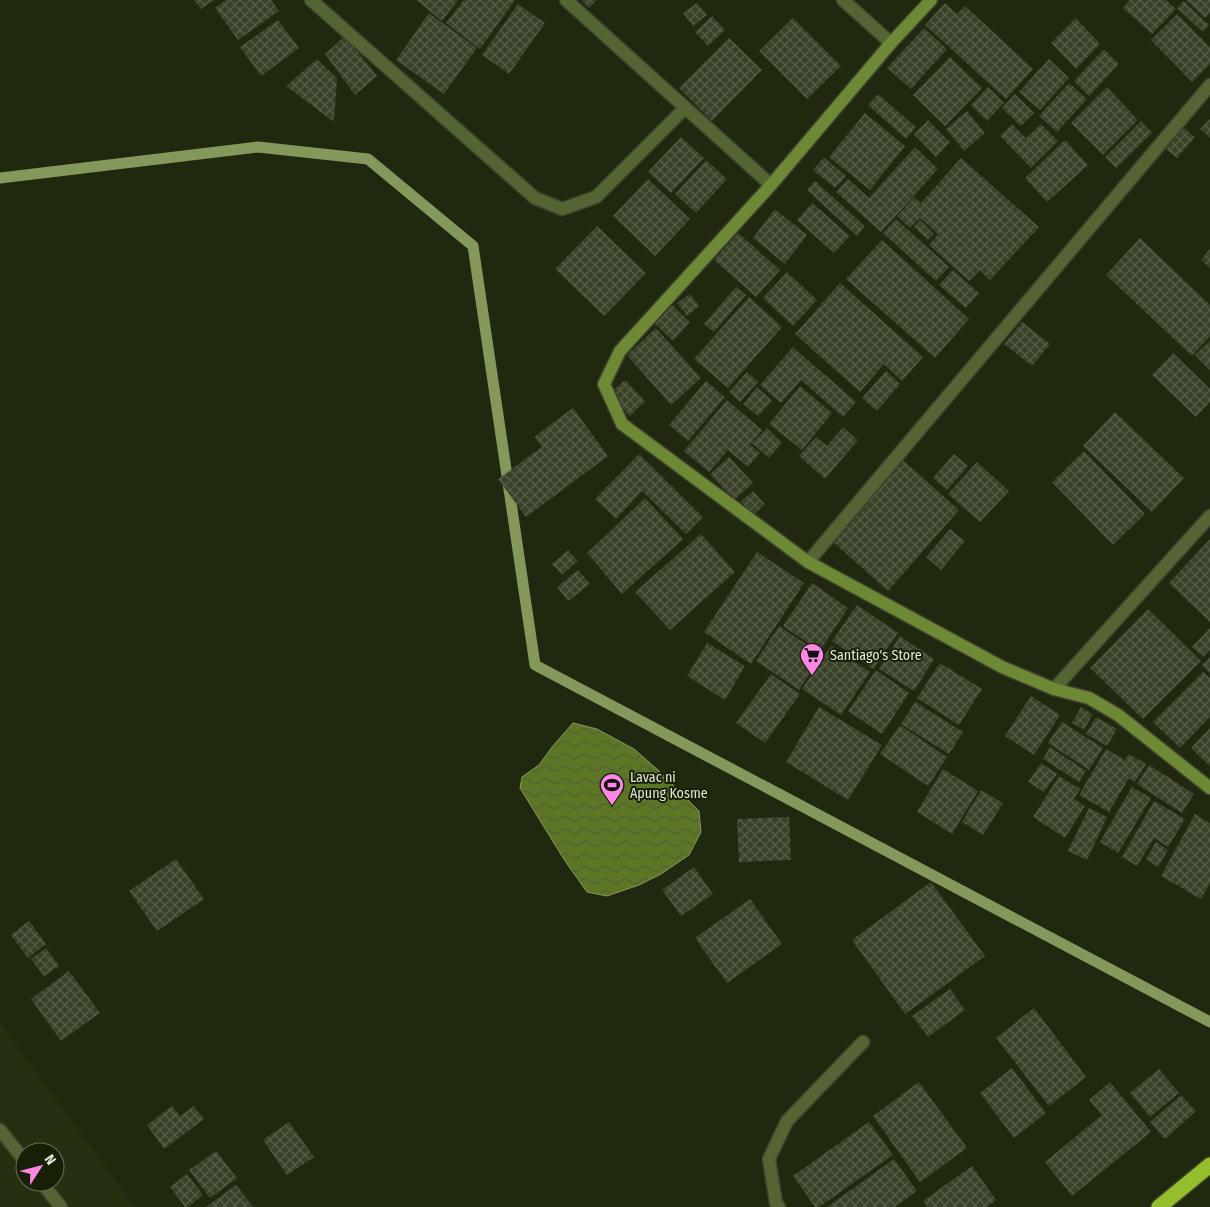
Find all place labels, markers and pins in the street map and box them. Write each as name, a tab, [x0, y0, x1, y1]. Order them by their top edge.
supermarket icon: Santiago's Store	[799, 642, 825, 676]
place label: Santiago's Store	[830, 647, 922, 664]
place label: Lavac ni Apung Kosme	[630, 769, 708, 802]
sports icon: Lavac ni Apung Kosme	[599, 772, 625, 806]

